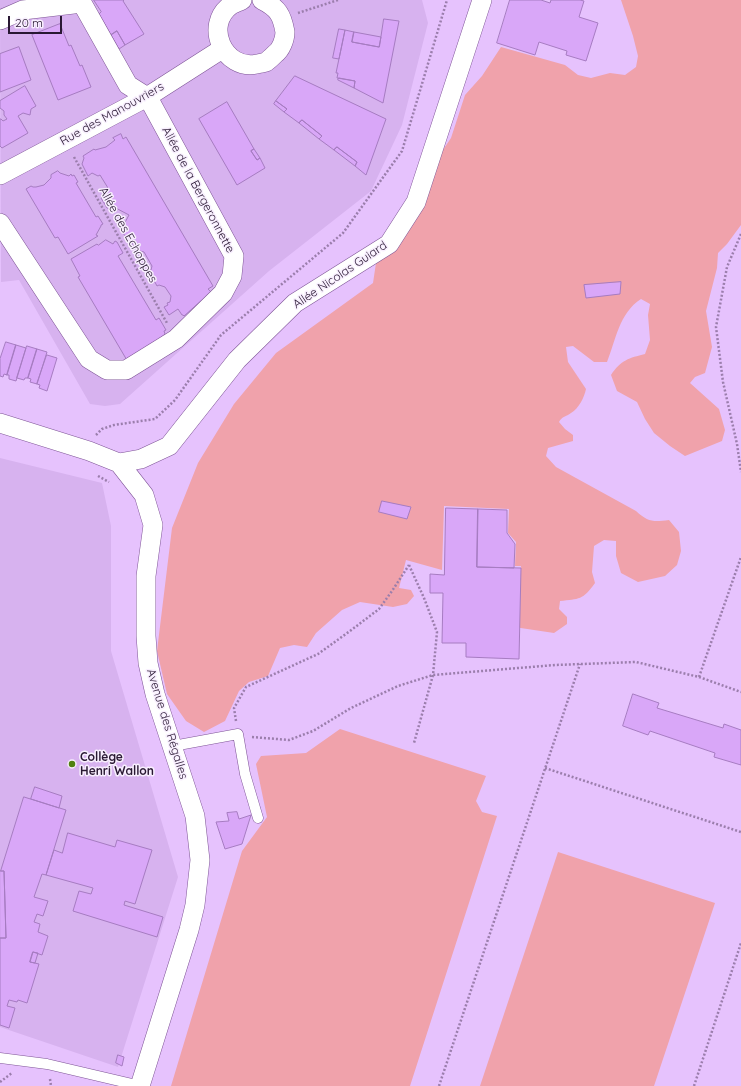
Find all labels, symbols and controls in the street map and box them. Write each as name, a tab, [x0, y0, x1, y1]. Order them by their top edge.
scale bar	[10, 8, 64, 34]
text: 20 m	[15, 15, 43, 30]
street label: Rue des Manouvriers	[58, 79, 166, 149]
street label: Allée de la Bergeronnette	[159, 124, 237, 256]
street label: Allée des Echoppes	[96, 185, 160, 285]
street label: Allée Nicolas Guiard	[290, 238, 390, 312]
street label: Avenue des Régalles	[143, 667, 191, 781]
place label: Collège Henri Wallon	[80, 750, 154, 778]
marker: Collège Henri Wallon	[67, 759, 77, 769]

